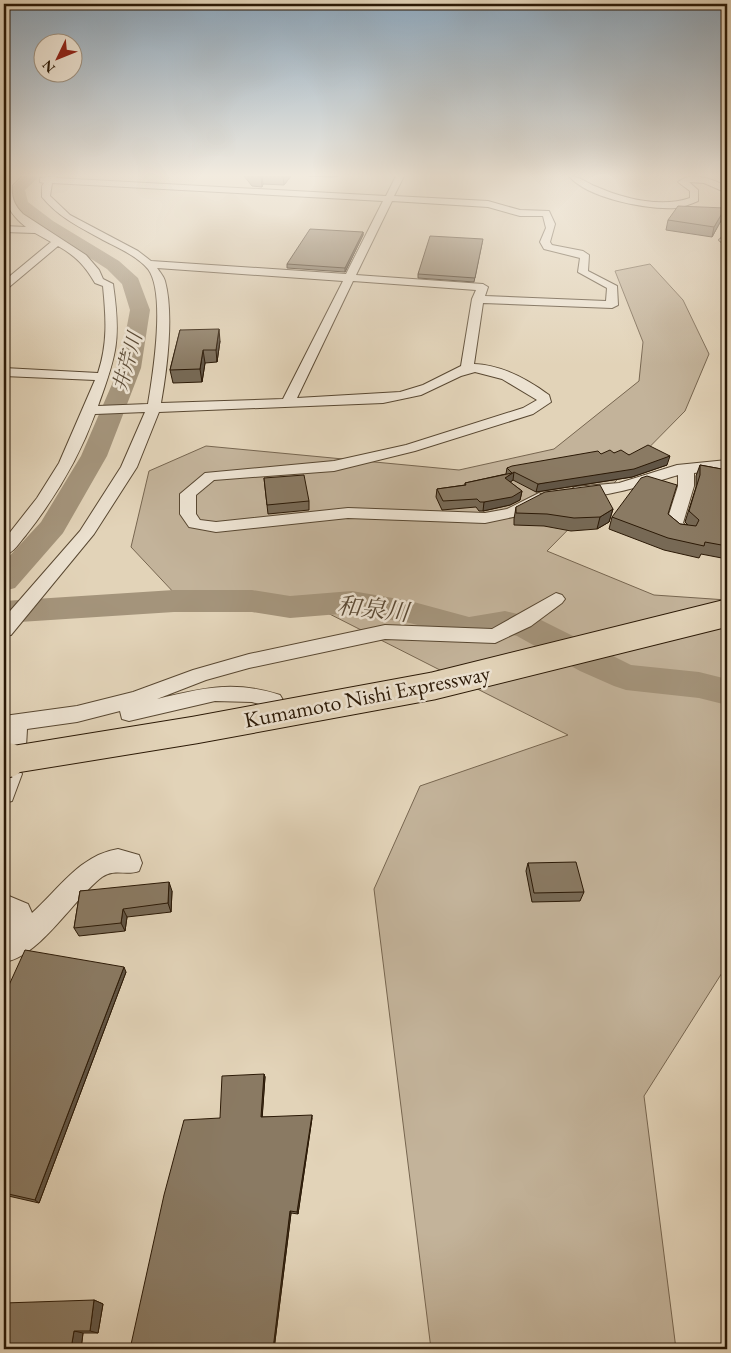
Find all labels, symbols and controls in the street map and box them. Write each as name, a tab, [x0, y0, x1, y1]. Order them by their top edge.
north arrow	[32, 32, 82, 82]
text: N	[38, 56, 59, 77]
water label: 井芹川	[106, 328, 148, 394]
water label: 和泉川	[336, 589, 413, 628]
street label: Kumamoto Nishi Expressway	[242, 658, 493, 735]

